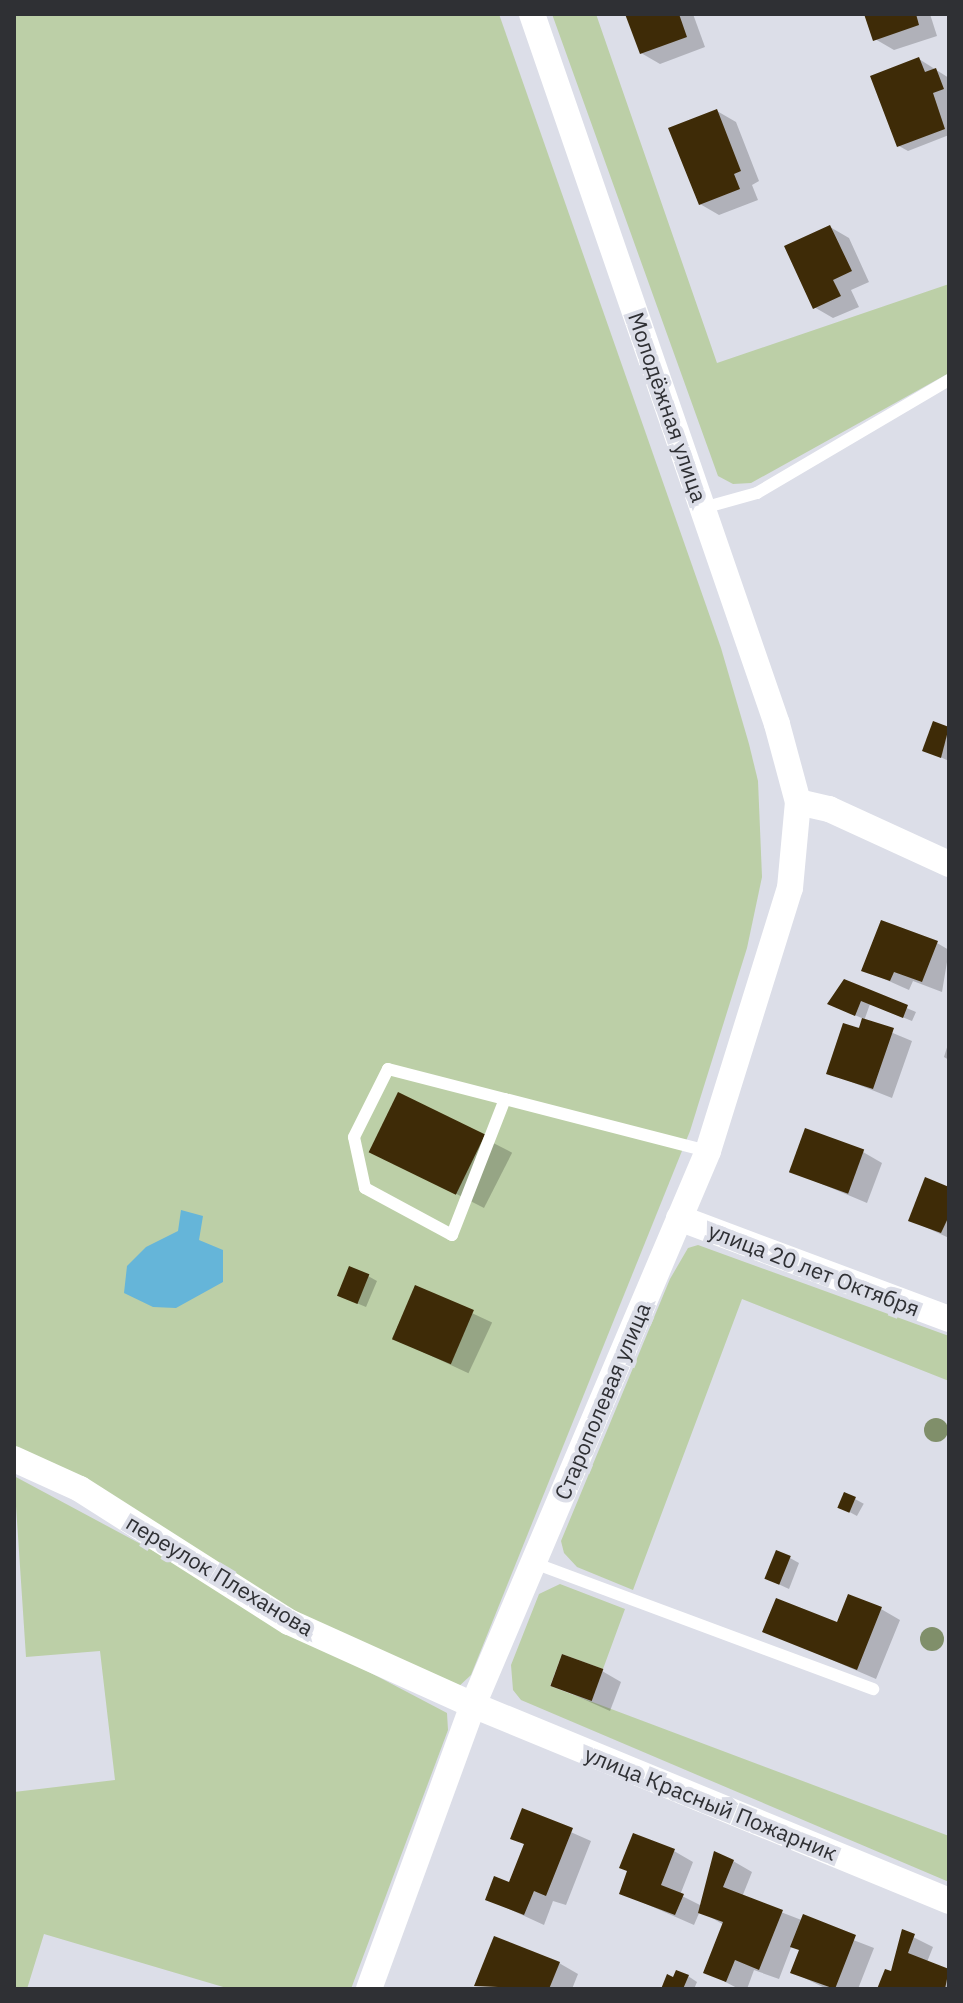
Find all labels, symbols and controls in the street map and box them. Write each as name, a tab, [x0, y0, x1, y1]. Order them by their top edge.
street label: Молодёжная улица	[623, 309, 713, 505]
street label: улица 20 лет Октября	[705, 1217, 923, 1321]
street label: Старополевая улица	[548, 1298, 656, 1504]
street label: переулок Плеханова	[122, 1509, 318, 1641]
street label: улица Красный Пожарник	[581, 1740, 841, 1866]

